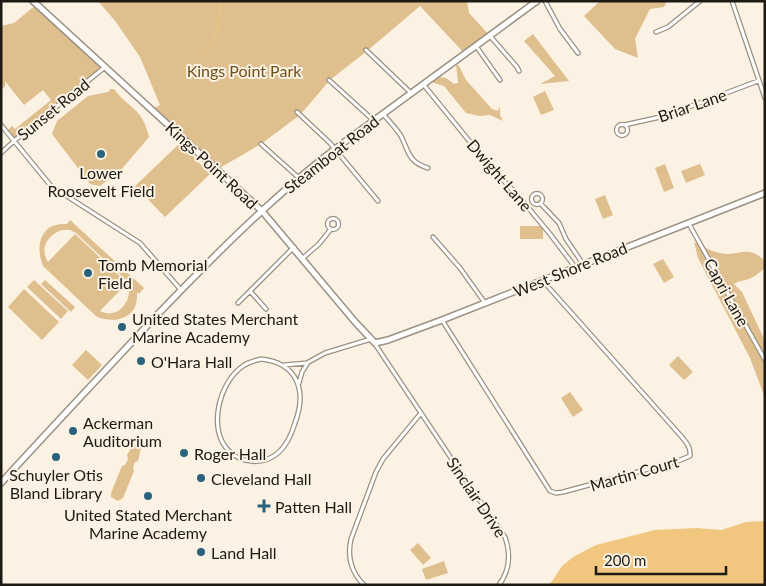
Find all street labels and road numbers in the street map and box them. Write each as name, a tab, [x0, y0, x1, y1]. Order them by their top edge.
street label: Sunset Road	[13, 74, 93, 144]
street label: Briar Lane	[655, 84, 729, 126]
street label: Steamboat Road	[280, 111, 382, 197]
street label: Kings Point Road	[162, 117, 262, 213]
street label: Dwight Lane	[464, 135, 536, 215]
street label: West Shore Road	[510, 238, 630, 300]
street label: Capri Lane	[701, 255, 753, 329]
street label: Martin Court	[587, 451, 681, 495]
street label: Sinclair Drive	[443, 453, 511, 541]

